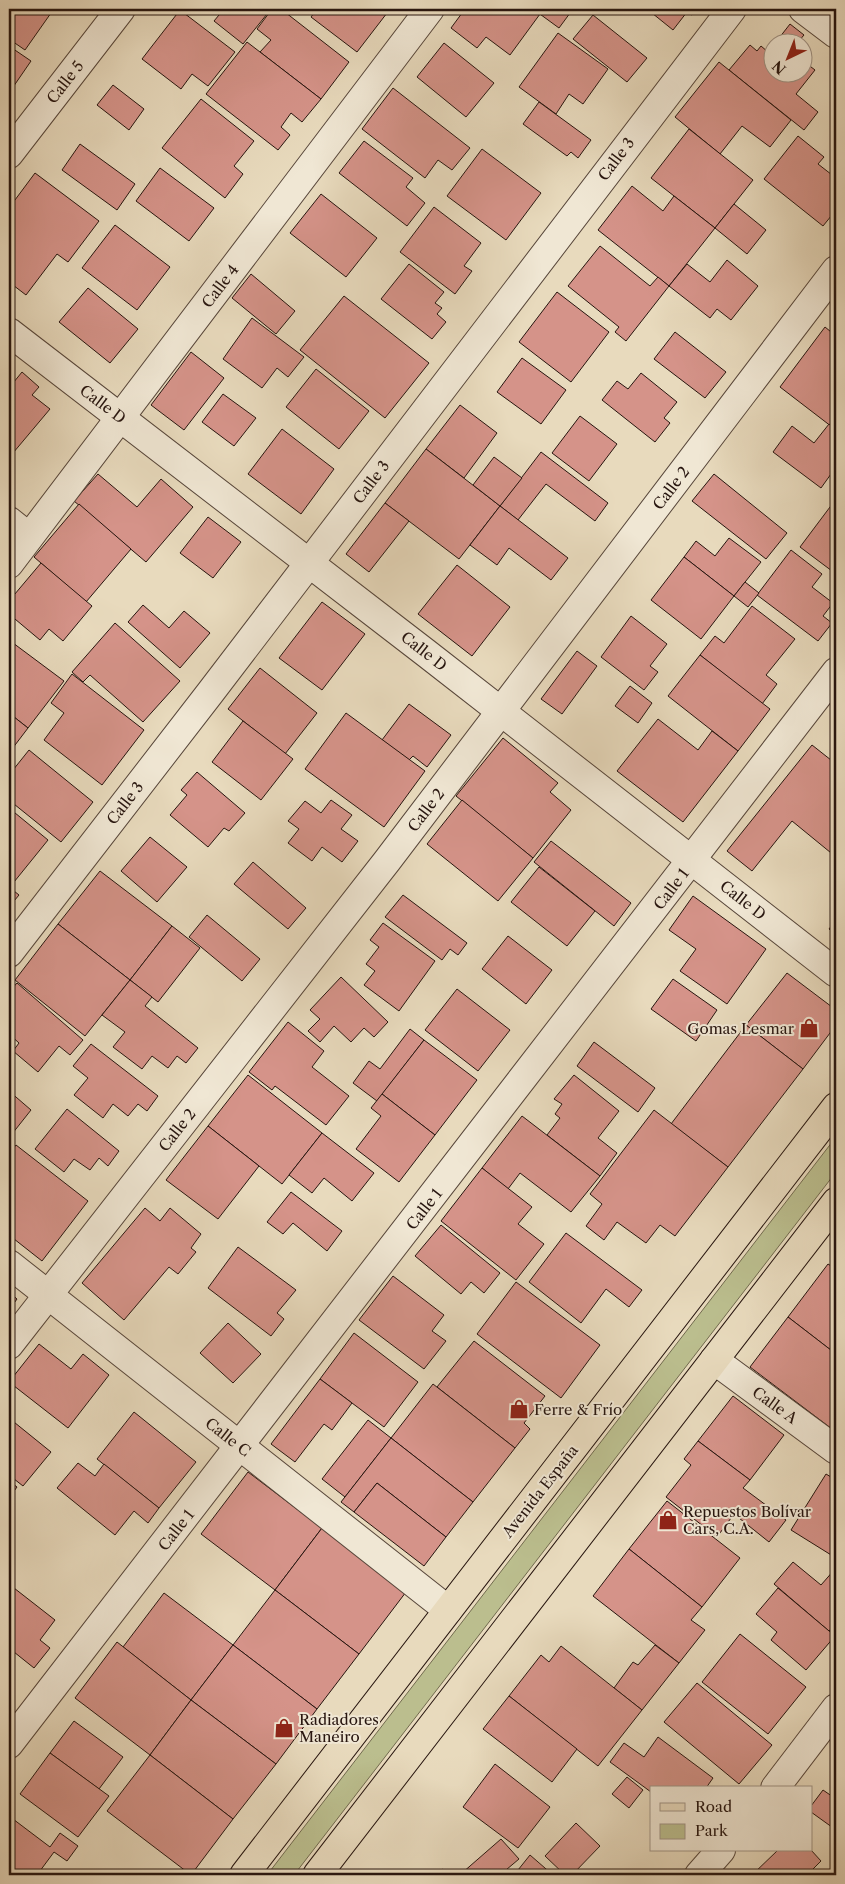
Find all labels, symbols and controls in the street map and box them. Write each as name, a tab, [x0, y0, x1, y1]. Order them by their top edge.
north arrow	[762, 32, 812, 82]
street label: Calle 5	[42, 57, 88, 107]
text: N	[769, 57, 790, 78]
street label: Calle 3	[594, 134, 638, 184]
street label: Calle 4	[198, 261, 242, 311]
street label: Calle D	[76, 380, 130, 428]
street label: Calle 3	[349, 457, 393, 507]
street label: Calle 2	[649, 463, 693, 513]
street label: Calle D	[397, 627, 451, 675]
street label: Calle 3	[102, 778, 148, 828]
street label: Calle 2	[404, 785, 448, 835]
street label: Calle 1	[649, 864, 693, 914]
street label: Calle D	[716, 876, 770, 924]
shop icon: Gomas Lesmar	[798, 1017, 820, 1039]
place label: Gomas Lesmar	[687, 1019, 795, 1038]
street label: Calle 2	[154, 1105, 200, 1155]
street label: Calle 1	[402, 1184, 446, 1233]
street label: Calle A	[749, 1382, 802, 1428]
shop icon: Ferre & Frío	[508, 1398, 530, 1420]
place label: Ferre & Frío	[534, 1400, 622, 1419]
street label: Calle C	[202, 1413, 254, 1461]
street label: Avenida España	[497, 1441, 582, 1542]
place label: Repuestos Bolívar Cars, C.A.	[683, 1502, 812, 1538]
street label: Calle 1	[154, 1505, 198, 1554]
shop icon: Repuestos Bolívar Cars, C.A.	[657, 1509, 679, 1531]
place label: Radiadores Maneiro	[299, 1710, 379, 1746]
shop icon: Radiadores Maneiro	[273, 1717, 295, 1739]
legend	[650, 1786, 812, 1852]
text: Road	[695, 1797, 732, 1816]
text: Park	[695, 1821, 729, 1840]

